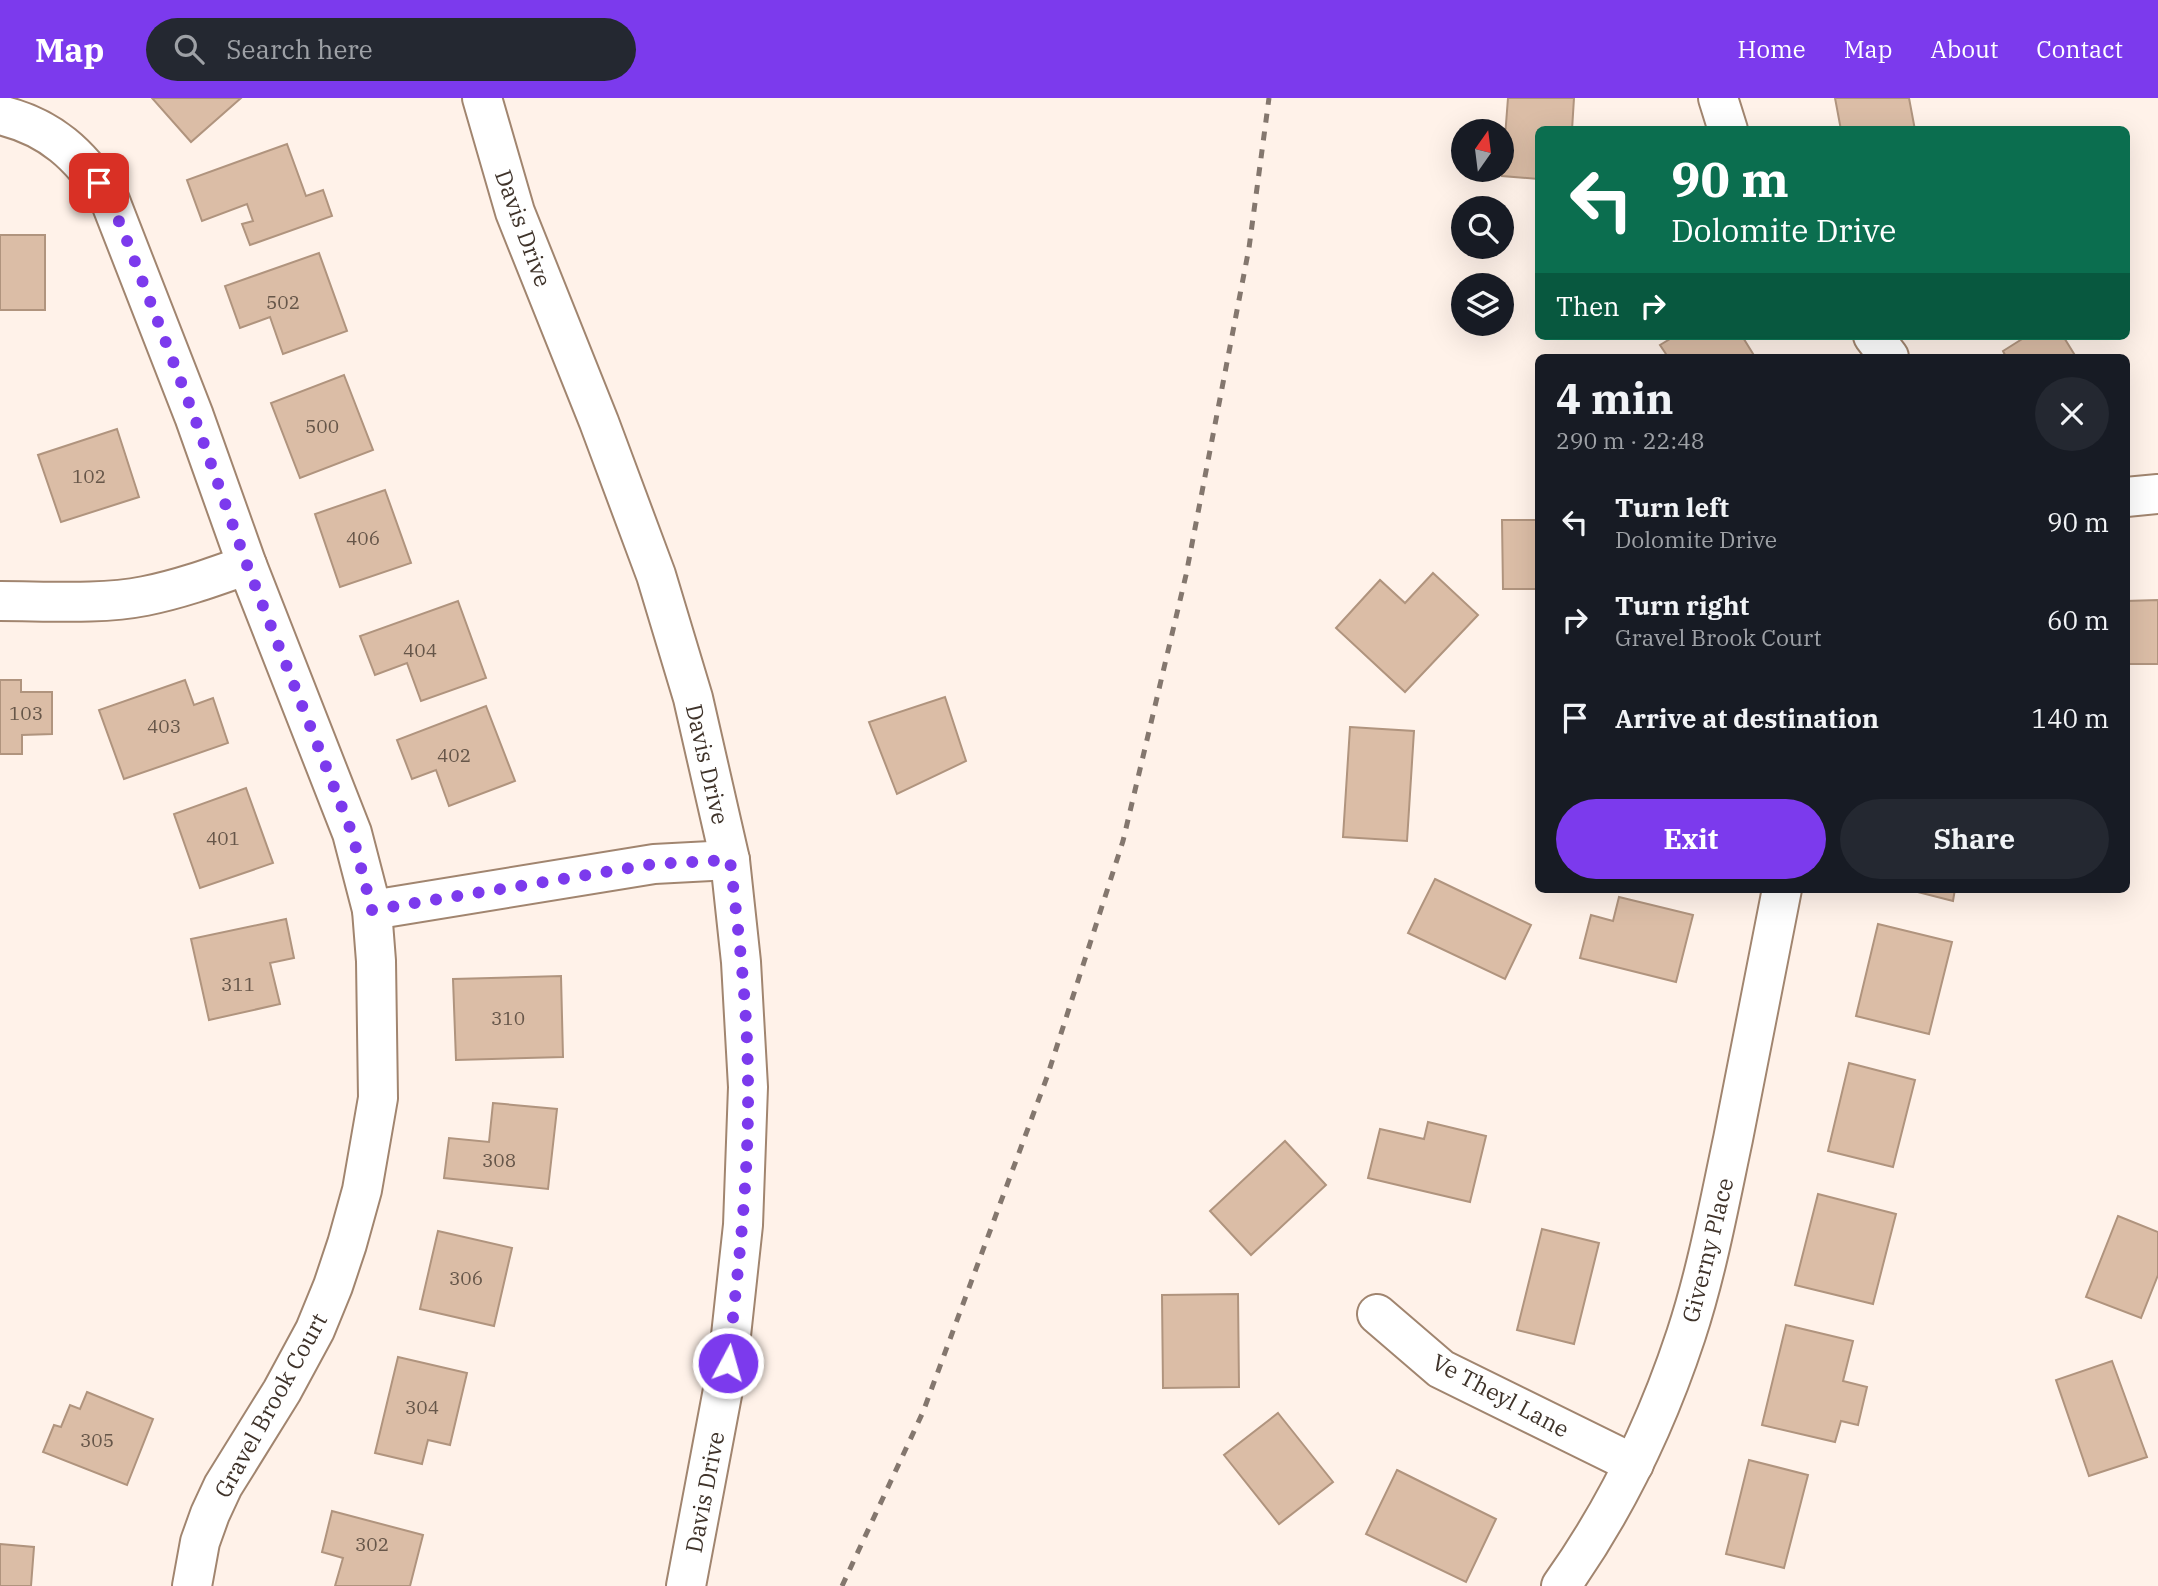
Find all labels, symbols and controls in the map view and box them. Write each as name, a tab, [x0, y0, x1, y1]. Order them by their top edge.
search box	[146, 18, 636, 81]
text: Map	[35, 28, 104, 71]
icon: search	[170, 30, 208, 68]
text: Search here	[226, 32, 373, 66]
text: Home	[1738, 33, 1806, 65]
text: Map	[1844, 33, 1892, 65]
text: About	[1930, 33, 1998, 65]
text: Contact	[2036, 33, 2123, 65]
north arrow	[1451, 119, 1514, 182]
map controls	[1451, 119, 1514, 336]
text: 90 m	[1671, 147, 1789, 210]
pin	[69, 153, 129, 213]
icon: left	[1556, 154, 1647, 245]
icon: arrive	[80, 164, 118, 202]
street label: Davis Drive	[489, 165, 559, 291]
button: search	[1451, 196, 1514, 259]
text: Dolomite Drive	[1671, 209, 1897, 251]
button: layers	[1451, 273, 1514, 336]
icon: right	[1634, 287, 1672, 325]
text: Then	[1556, 289, 1620, 323]
house number: 502	[266, 290, 300, 314]
text: 4 min	[1556, 371, 1674, 426]
button: close	[2035, 377, 2109, 451]
house number: 500	[305, 414, 339, 438]
text: 290 m · 22:48	[1556, 425, 1705, 455]
house number: 102	[72, 464, 106, 488]
text: Turn left	[1615, 490, 1729, 524]
icon: left	[1556, 503, 1594, 541]
text: 90 m	[2047, 505, 2109, 539]
text: Dolomite Drive	[1615, 524, 1777, 554]
house number: 406	[346, 526, 380, 550]
text: Turn right	[1615, 588, 1749, 622]
icon: right	[1556, 601, 1594, 639]
text: 60 m	[2047, 603, 2109, 637]
text: Gravel Brook Court	[1615, 622, 1822, 652]
house number: 404	[403, 638, 437, 662]
icon: arrive	[1556, 699, 1594, 737]
house number: 103	[9, 701, 43, 725]
street label: Davis Drive	[680, 701, 736, 827]
text: Arrive at destination	[1615, 701, 1879, 735]
text: 140 m	[2031, 701, 2109, 735]
house number: 403	[147, 714, 181, 738]
house number: 402	[437, 743, 471, 767]
button: Exit	[1556, 799, 1826, 879]
button: Share	[1840, 799, 2109, 879]
house number: 401	[206, 826, 240, 850]
house number: 311	[221, 972, 255, 996]
house number: 310	[491, 1006, 525, 1030]
house number: 308	[482, 1148, 516, 1172]
street label: Giverny Place	[1675, 1174, 1739, 1326]
house number: 306	[449, 1266, 483, 1290]
street label: Gravel Brook Court	[207, 1307, 333, 1503]
position arrow	[691, 1326, 765, 1400]
street label: Ve Theyl Lane	[1427, 1346, 1575, 1444]
house number: 304	[405, 1395, 439, 1419]
house number: 305	[80, 1428, 114, 1452]
street label: Davis Drive	[678, 1429, 730, 1555]
house number: 302	[355, 1532, 389, 1556]

